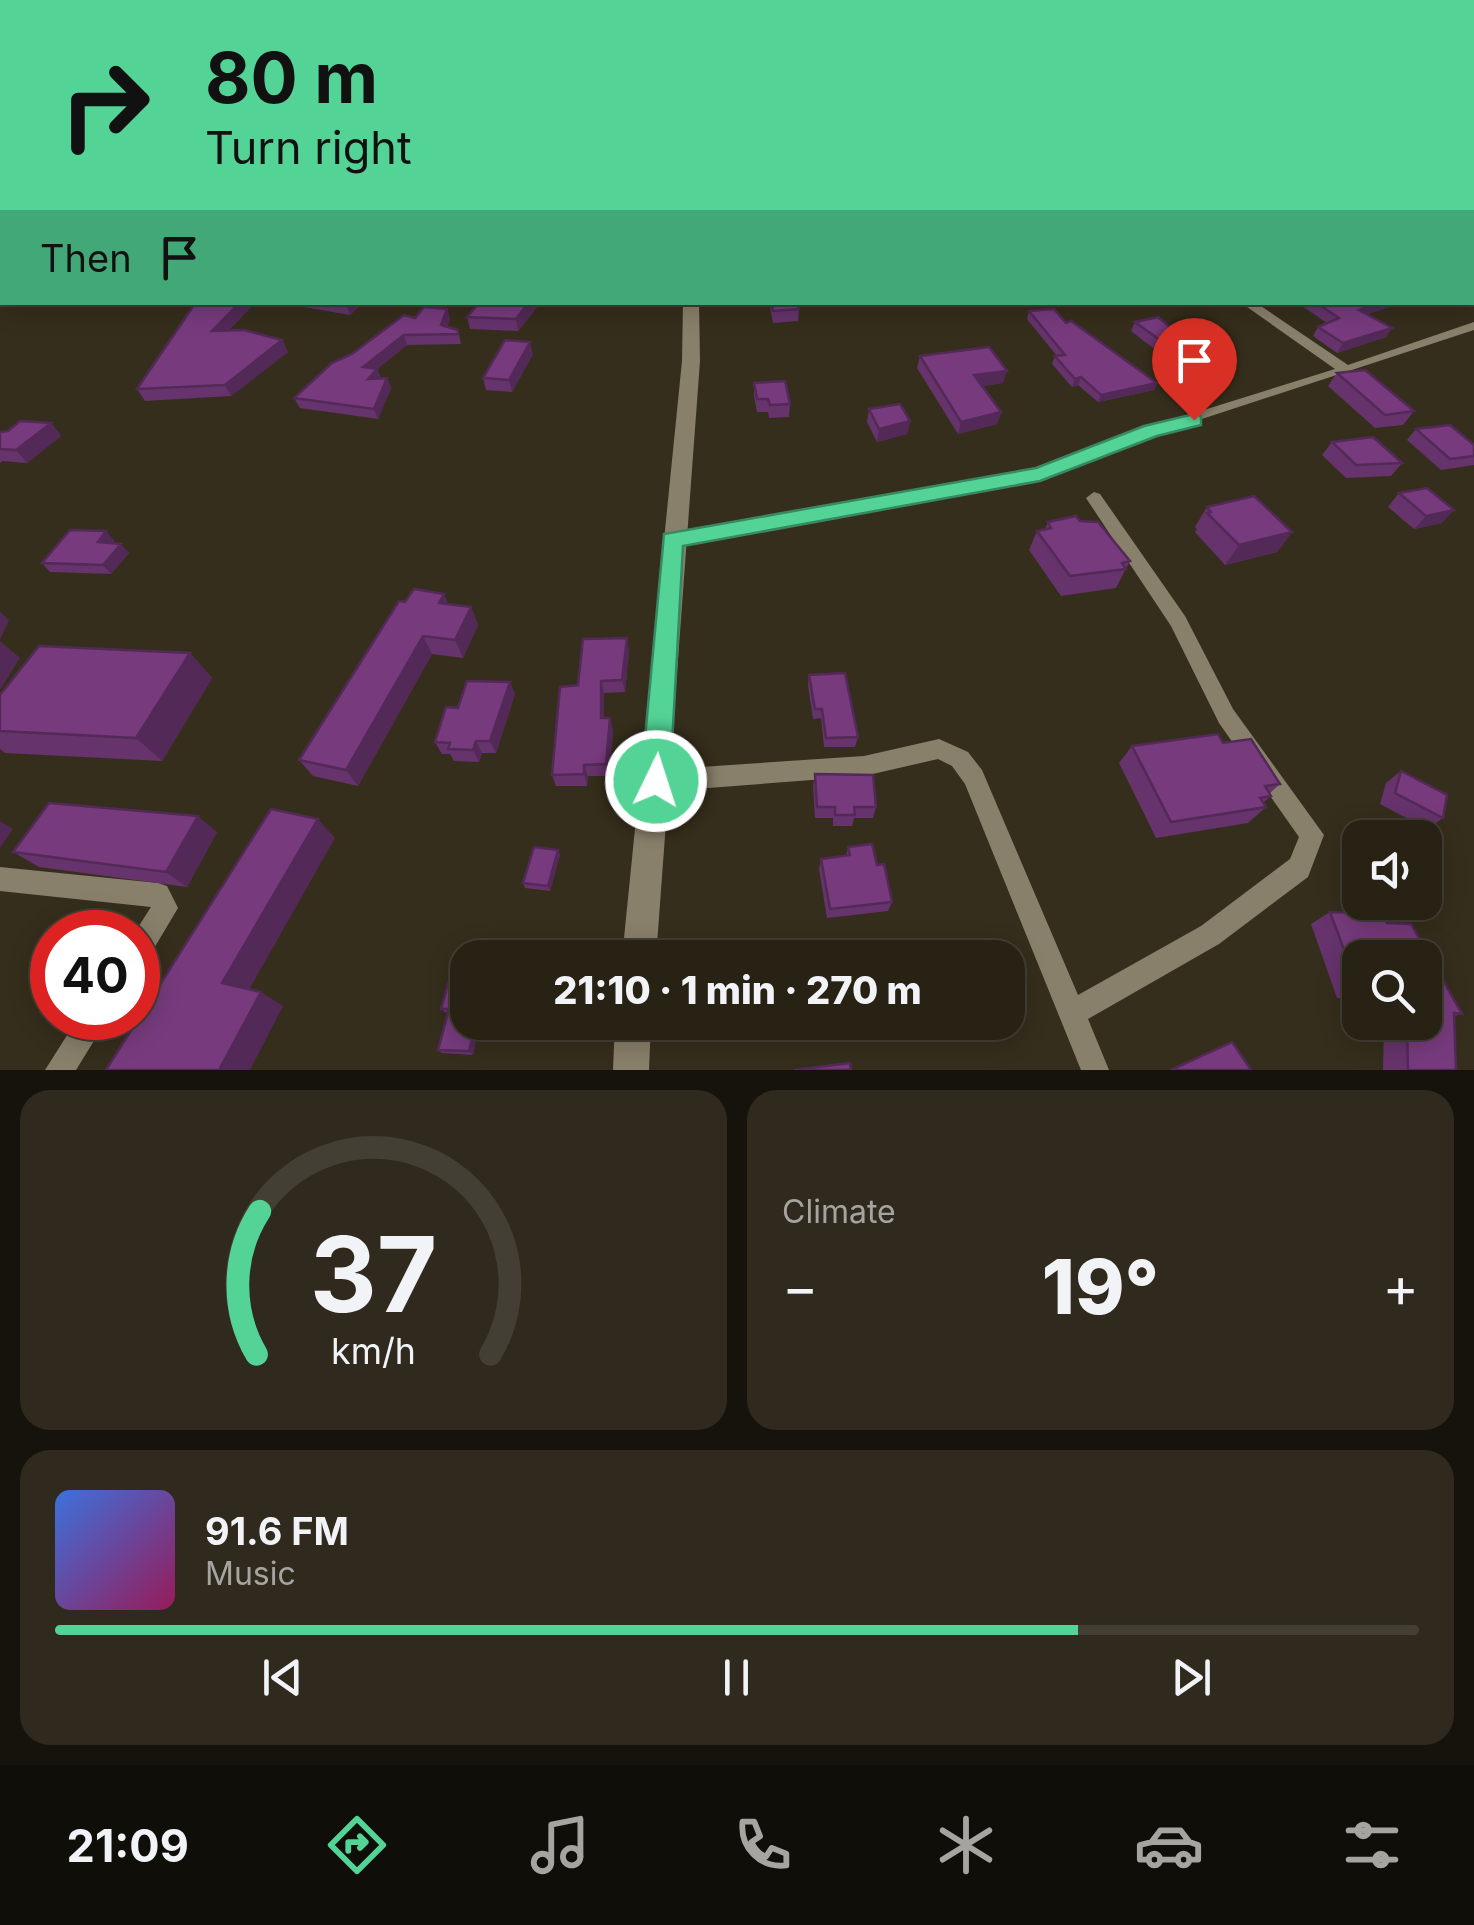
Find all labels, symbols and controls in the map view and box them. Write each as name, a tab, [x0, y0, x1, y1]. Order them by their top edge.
text: 80 m	[205, 35, 378, 120]
icon: right	[40, 40, 170, 170]
text: Turn right	[205, 120, 412, 175]
icon: arrive	[152, 230, 207, 285]
text: Then	[40, 235, 132, 281]
pin	[1152, 318, 1237, 421]
icon: arrive	[1167, 333, 1222, 388]
position arrow	[604, 729, 708, 833]
map controls	[1342, 820, 1442, 1040]
button: sound	[1342, 820, 1442, 920]
speed limit sign: 40	[30, 910, 160, 1040]
button: search	[1342, 940, 1442, 1040]
text: 21:10 · 1 min · 270 m	[553, 967, 922, 1013]
text: Climate	[782, 1192, 896, 1231]
text: 37	[310, 1211, 437, 1337]
text: 19°	[1042, 1241, 1159, 1332]
text: −	[782, 1254, 818, 1320]
text: +	[1383, 1254, 1419, 1320]
text: km/h	[331, 1329, 416, 1373]
text: 91.6 FM	[205, 1508, 349, 1554]
text: Music	[205, 1554, 296, 1593]
icon: previous	[255, 1650, 310, 1705]
icon: pause	[709, 1650, 764, 1705]
icon: next	[1164, 1650, 1219, 1705]
icon: directions	[322, 1810, 392, 1880]
icon: music	[525, 1810, 595, 1880]
icon: phone	[728, 1810, 798, 1880]
icon: climate	[931, 1810, 1001, 1880]
icon: car	[1134, 1810, 1204, 1880]
icon: filters	[1337, 1810, 1407, 1880]
text: 21:09	[67, 1818, 189, 1873]

